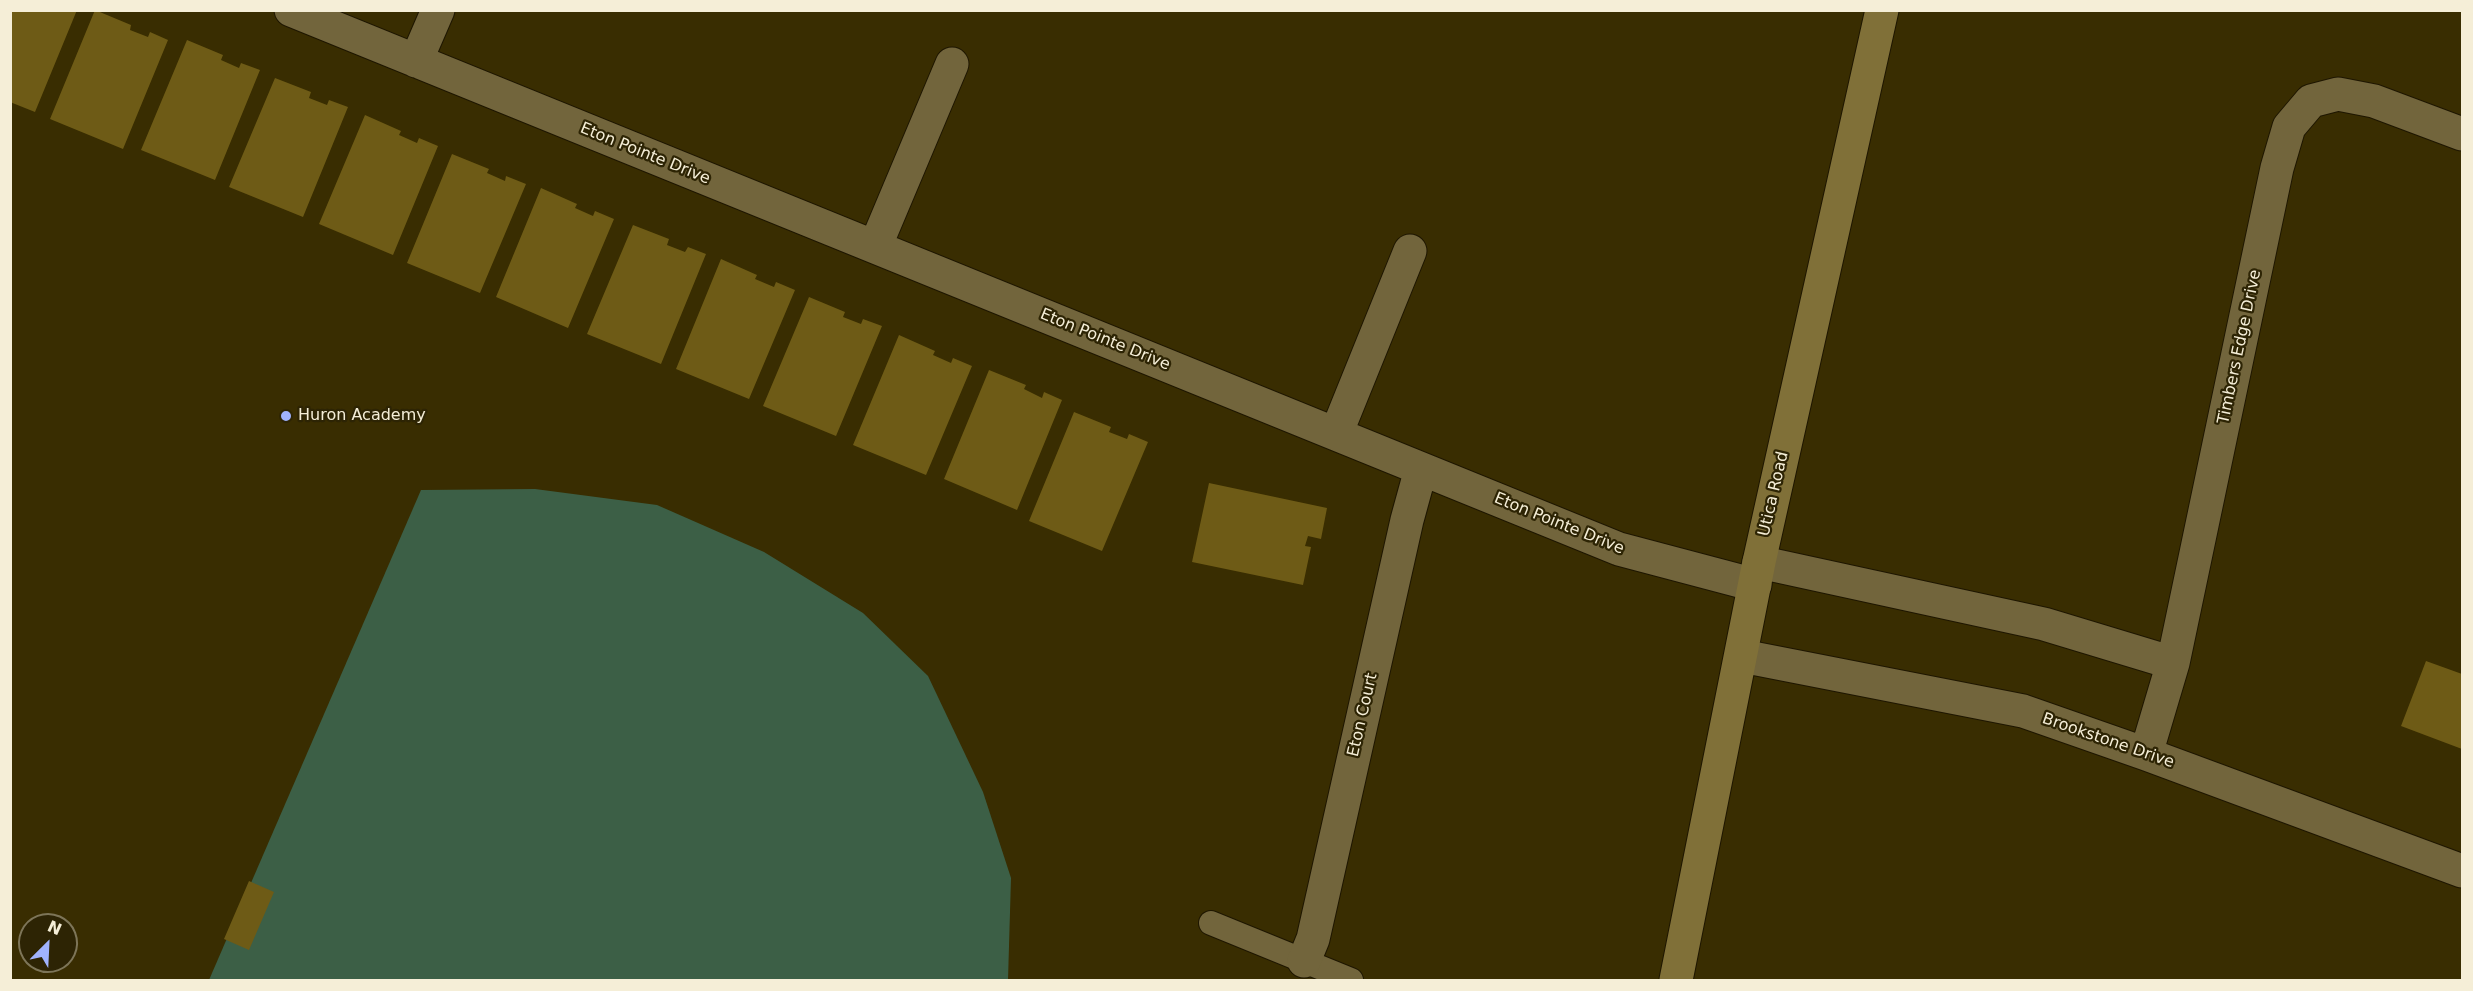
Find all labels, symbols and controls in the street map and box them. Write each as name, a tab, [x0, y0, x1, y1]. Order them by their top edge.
street label: Eton Pointe Drive	[577, 119, 713, 189]
street label: Timbers Edge Drive	[2214, 268, 2266, 426]
street label: Eton Pointe Drive	[1037, 305, 1173, 375]
place label: Huron Academy	[298, 406, 426, 426]
marker: Huron Academy	[279, 409, 293, 423]
street label: Utica Road	[1755, 450, 1793, 538]
street label: Eton Pointe Drive	[1491, 489, 1627, 559]
street label: Eton Court	[1344, 671, 1382, 759]
street label: Brookstone Drive	[2040, 709, 2176, 773]
north arrow	[18, 913, 78, 973]
text: N	[45, 917, 65, 939]

